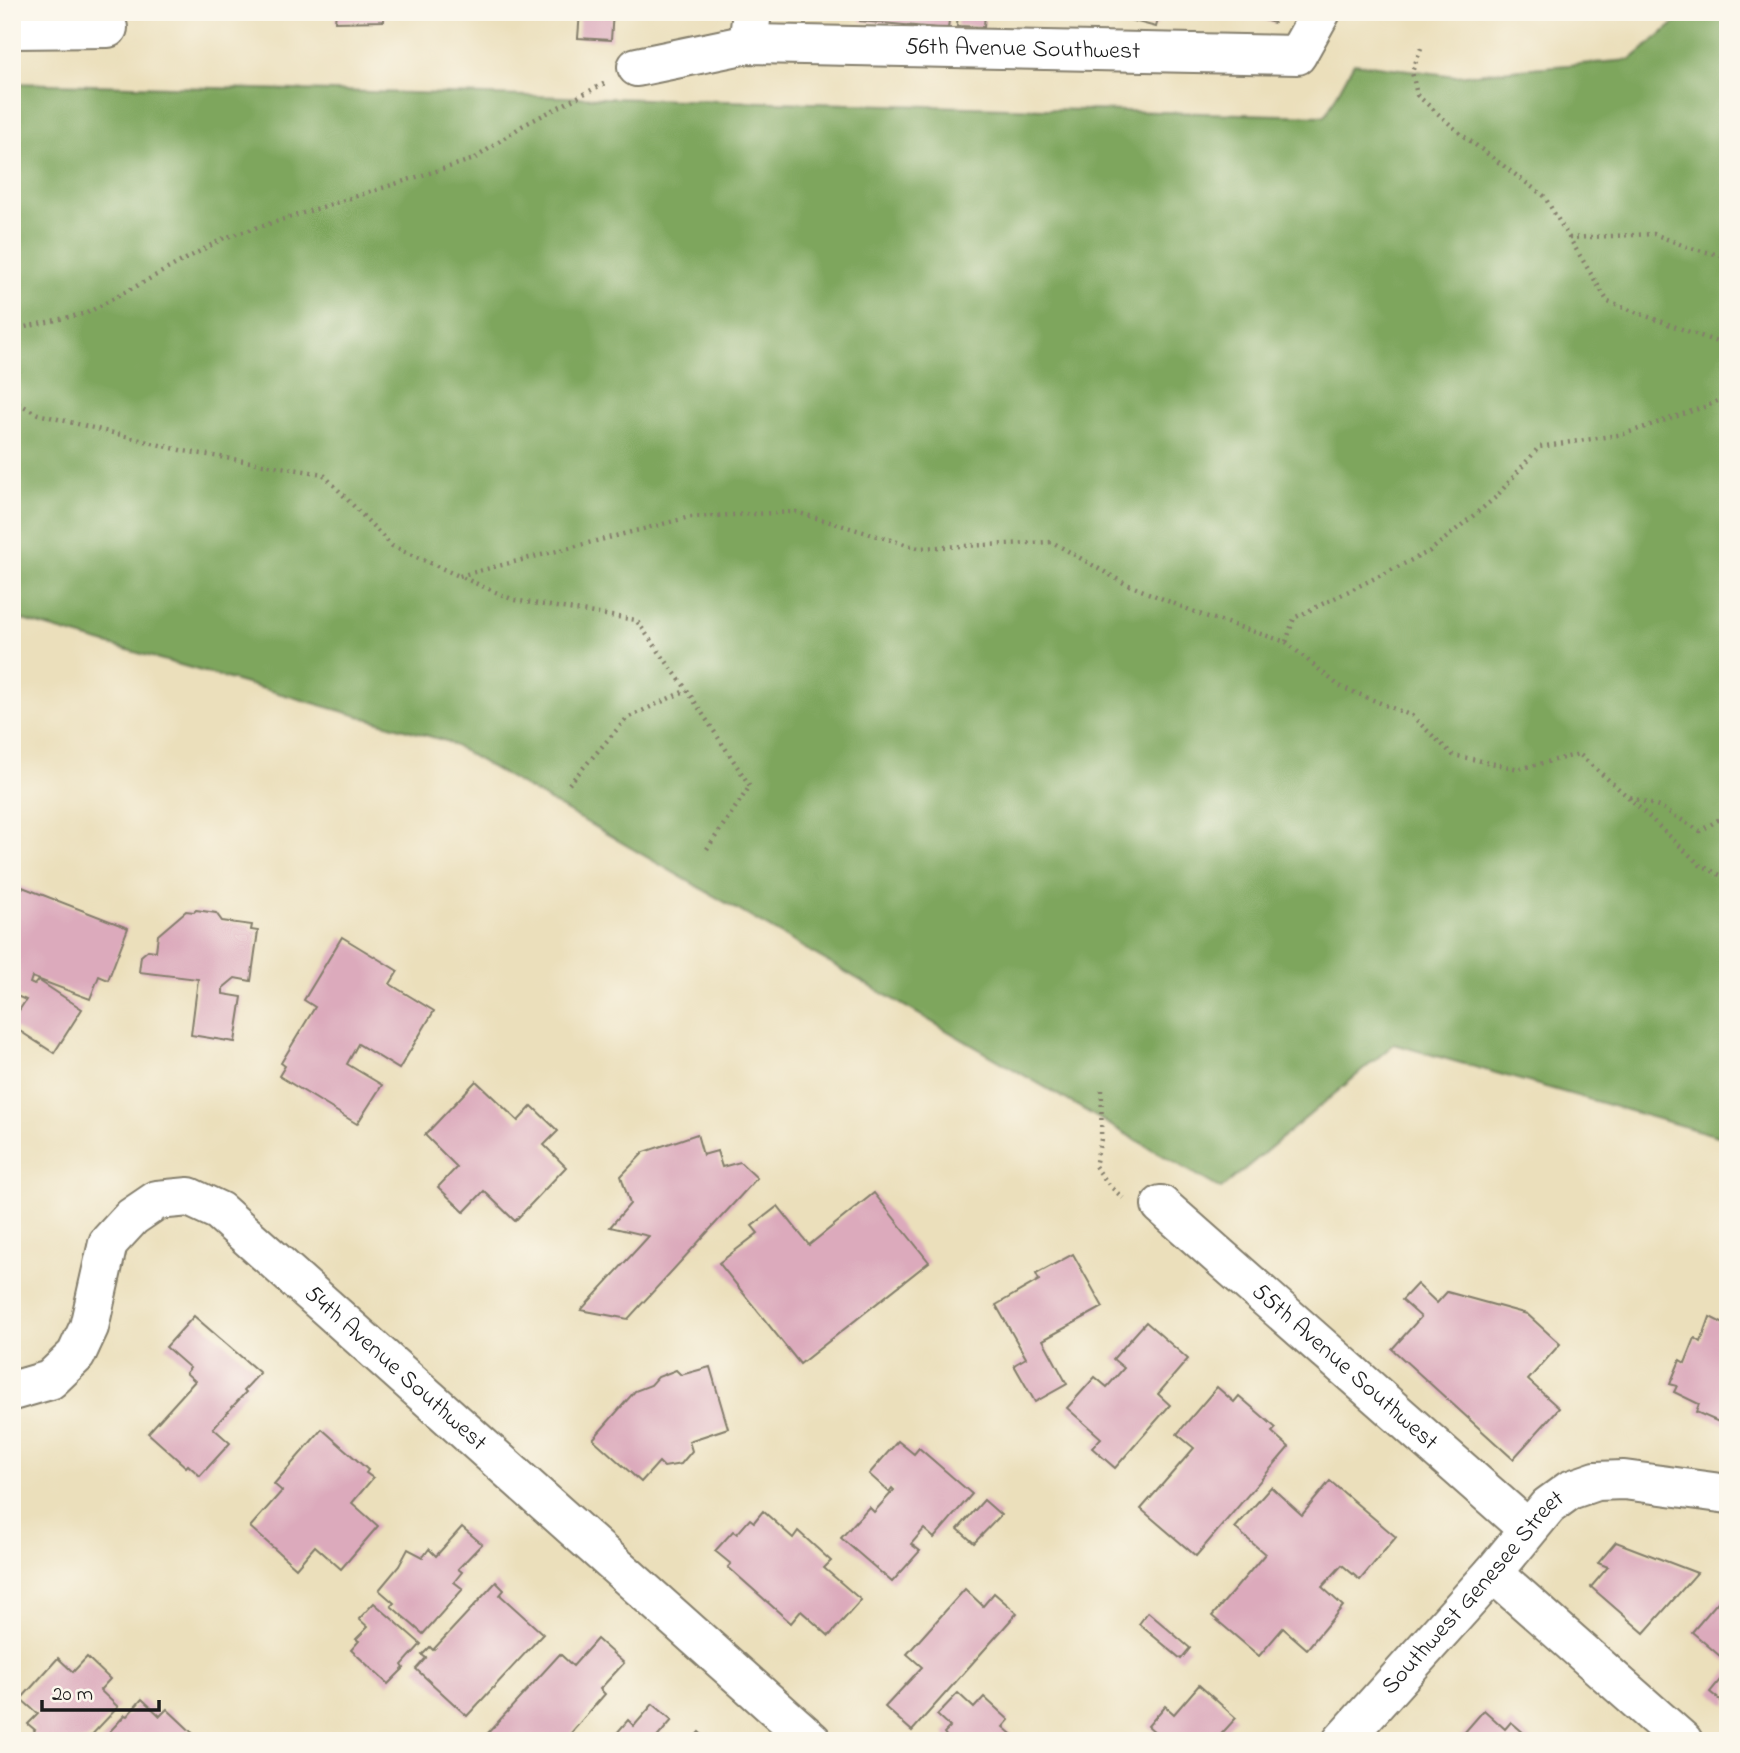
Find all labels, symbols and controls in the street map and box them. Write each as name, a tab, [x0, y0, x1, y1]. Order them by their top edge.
street label: 56th Avenue Southwest	[905, 30, 1141, 69]
street label: 55th Avenue Southwest	[1244, 1275, 1446, 1459]
street label: 54th Avenue Southwest	[296, 1277, 495, 1460]
street label: Southwest Genesee Street	[1374, 1482, 1572, 1703]
scale bar	[42, 1669, 159, 1713]
text: 20 m	[52, 1680, 93, 1710]

